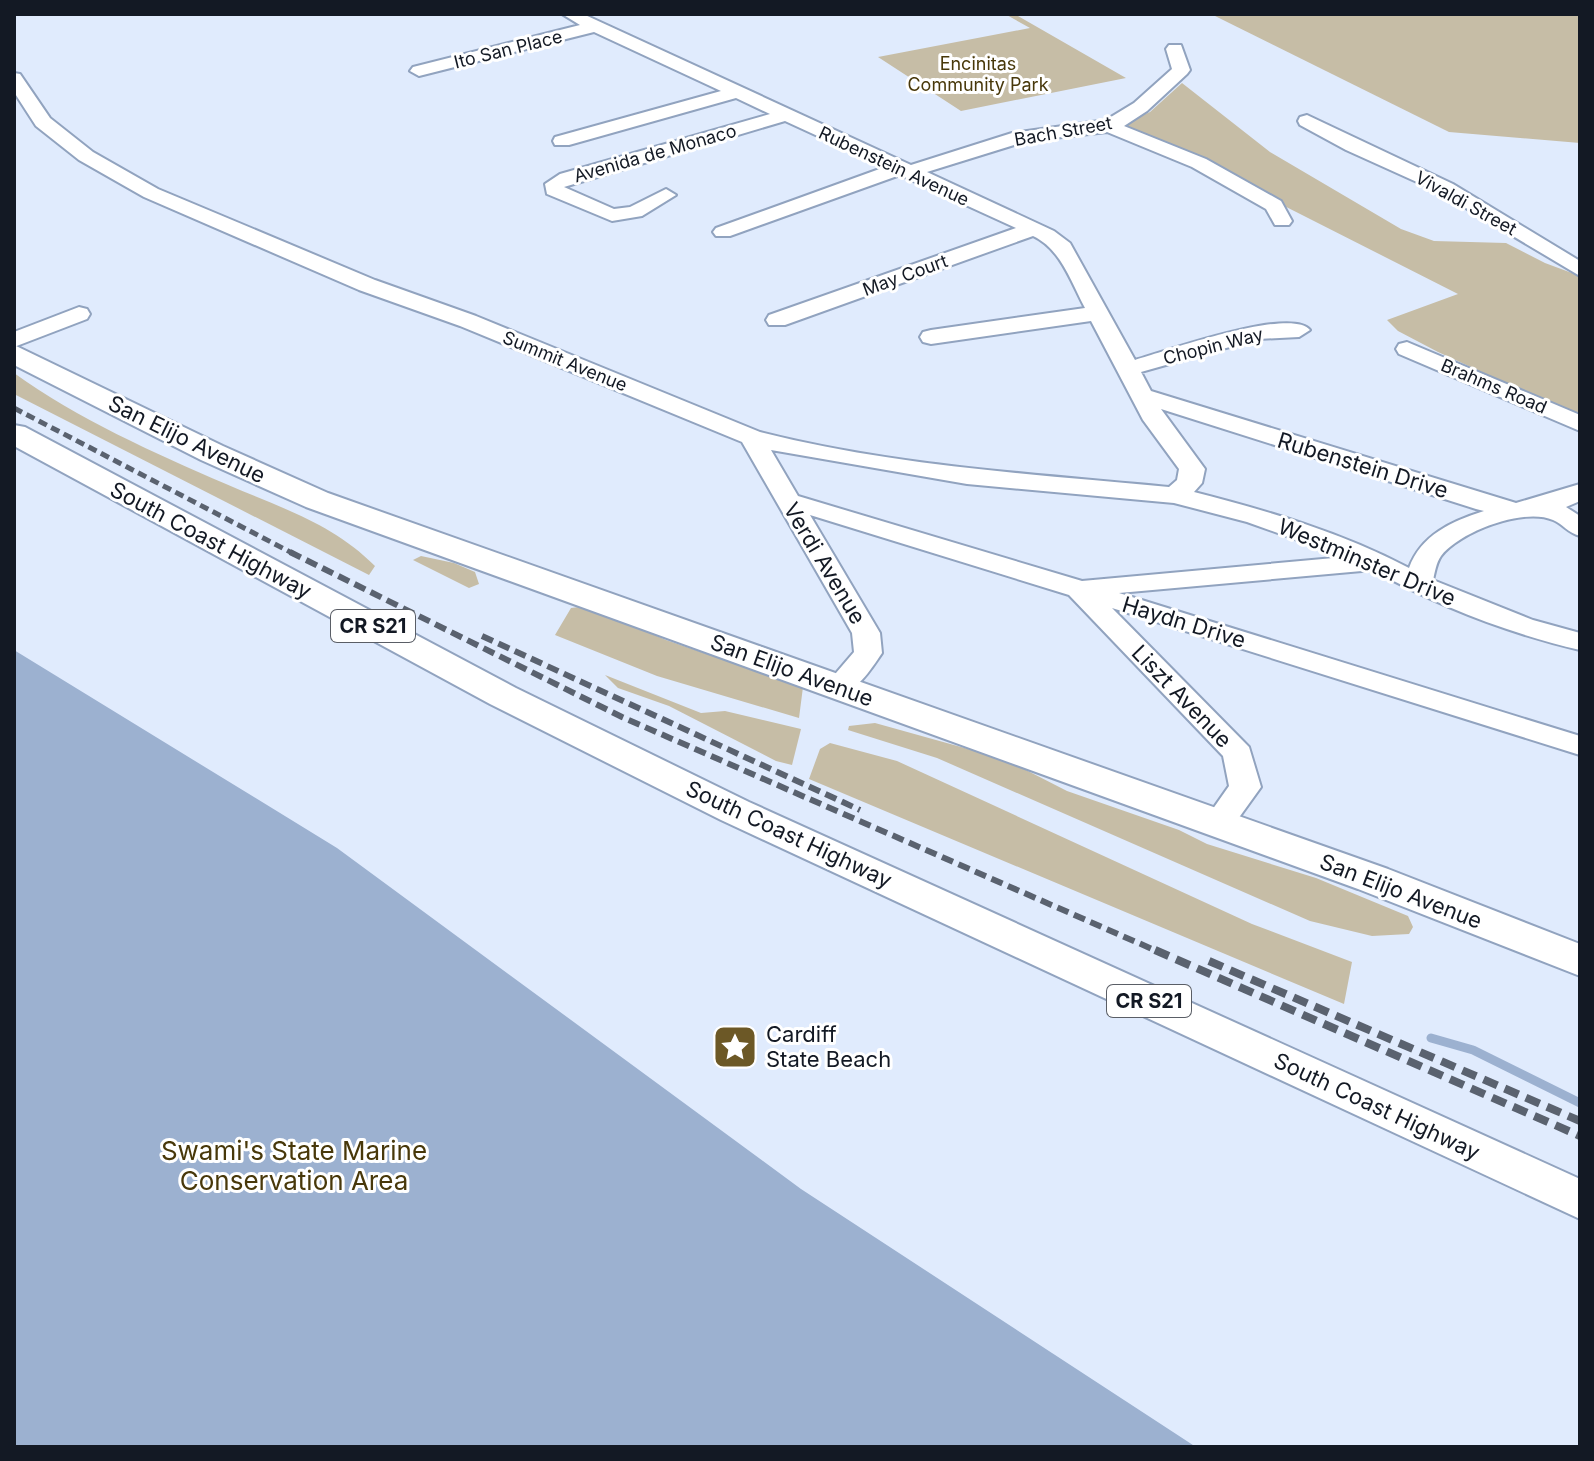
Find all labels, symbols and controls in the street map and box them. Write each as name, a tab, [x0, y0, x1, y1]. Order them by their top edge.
street label: Ito San Place	[452, 25, 564, 73]
park label: Encinitas Community Park	[907, 53, 1049, 95]
street label: Bach Street	[1013, 112, 1114, 150]
street label: Avenida de Monaco	[571, 120, 739, 186]
street label: Rubenstein Avenue	[816, 122, 972, 210]
street label: Vivaldi Street	[1412, 167, 1520, 240]
street label: May Court	[860, 250, 950, 300]
street label: Chopin Way	[1161, 323, 1265, 369]
street label: Summit Avenue	[500, 326, 630, 396]
street label: Brahms Road	[1438, 354, 1550, 418]
street label: San Elijo Avenue	[104, 390, 270, 488]
street label: Rubenstein Drive	[1275, 427, 1451, 503]
street label: South Coast Highway	[106, 476, 316, 604]
street label: Verdi Avenue	[779, 498, 871, 628]
street label: Westminster Drive	[1274, 513, 1460, 611]
street label: Haydn Drive	[1119, 591, 1249, 653]
road number: CR S21	[331, 610, 415, 642]
street label: San Elijo Avenue	[707, 628, 877, 712]
street label: Liszt Avenue	[1127, 639, 1237, 753]
street label: South Coast Highway	[682, 775, 896, 893]
street label: San Elijo Avenue	[1316, 848, 1486, 934]
road number: CR S21	[1107, 985, 1191, 1017]
place label: Cardiff State Beach	[766, 1021, 891, 1072]
place icon: Cardiff State Beach	[711, 1023, 759, 1071]
street label: South Coast Highway	[1270, 1047, 1484, 1165]
park label: Swami's State Marine Conservation Area	[161, 1135, 427, 1196]

